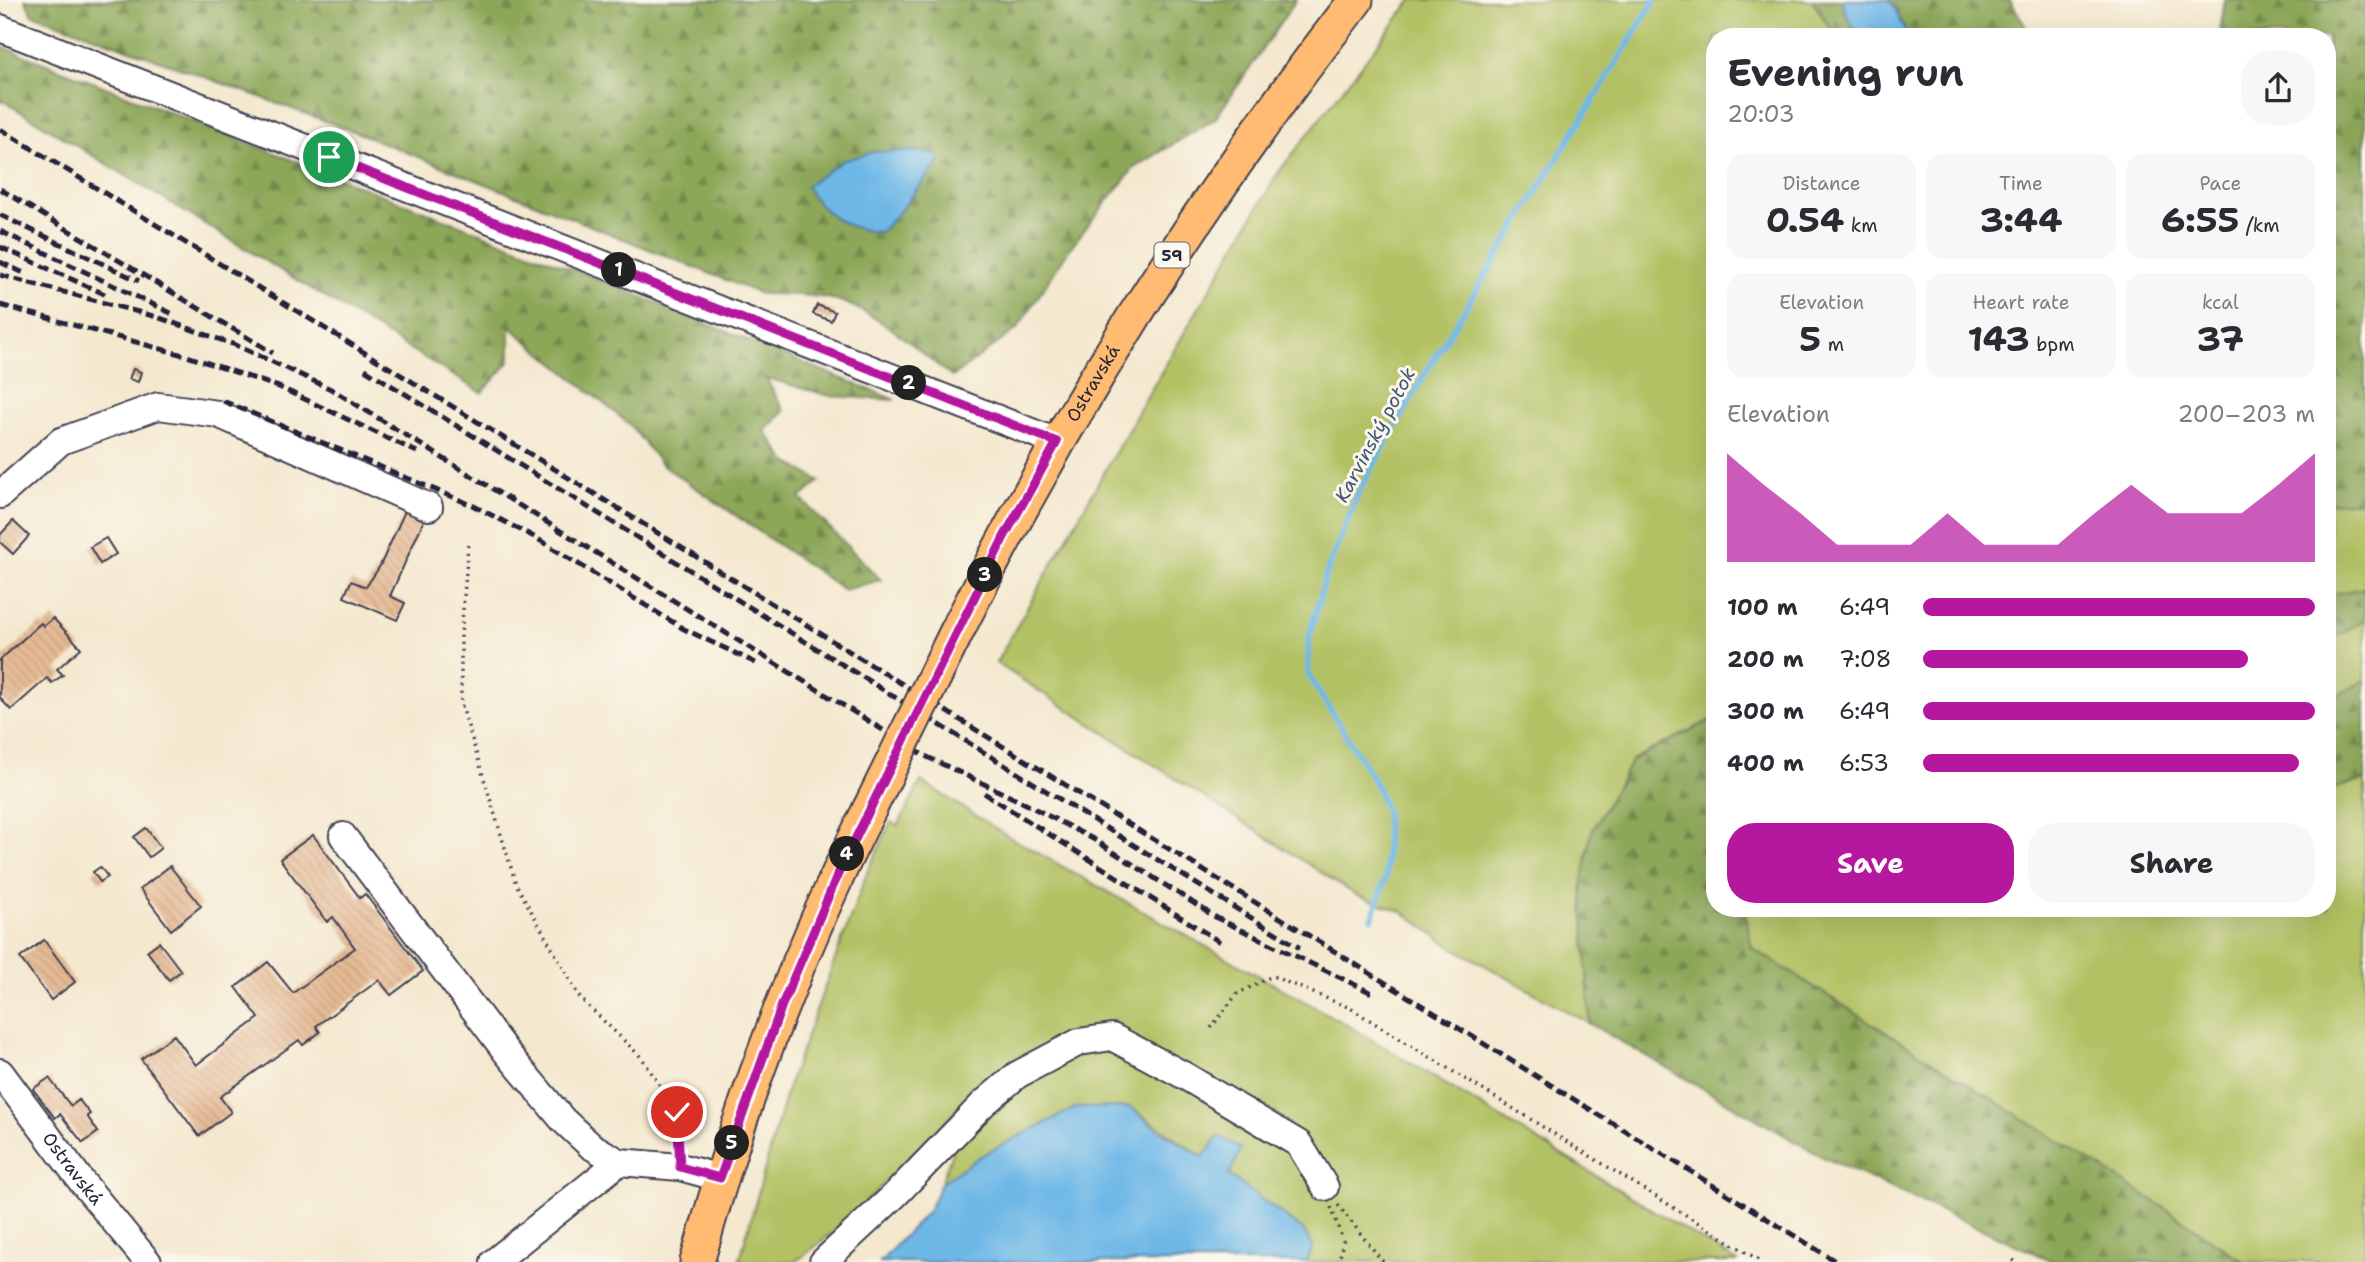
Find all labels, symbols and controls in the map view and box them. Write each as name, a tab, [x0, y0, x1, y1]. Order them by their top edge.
text: Evening run	[1727, 47, 1964, 98]
button: share	[2241, 51, 2315, 125]
text: 20:03	[1727, 99, 1795, 129]
pin	[299, 127, 359, 187]
icon: arrive	[310, 138, 348, 176]
text: Distance	[1783, 171, 1861, 196]
text: Time	[1999, 171, 2043, 196]
text: Pace	[2199, 171, 2241, 196]
text: 0.54	[1766, 196, 1844, 243]
text: 3:44	[1979, 196, 2063, 243]
text: 6:55	[2161, 196, 2239, 243]
text: km	[1844, 213, 1878, 238]
text: /km	[2239, 213, 2280, 238]
road number: 59	[1154, 243, 1190, 268]
pin: 1	[602, 252, 636, 288]
text: 1	[614, 257, 623, 282]
text: Elevation	[1779, 290, 1864, 315]
text: Heart rate	[1973, 290, 2069, 315]
text: kcal	[2202, 290, 2239, 315]
text: 5	[1799, 315, 1821, 362]
text: 143	[1967, 315, 2030, 362]
text: 37	[2197, 315, 2244, 362]
text: m	[1821, 332, 1844, 357]
text: bpm	[2030, 332, 2075, 357]
street label: Ostravská	[1061, 340, 1126, 426]
water label: Karvinský potok	[1329, 363, 1421, 507]
pin: 2	[892, 366, 926, 400]
text: 2	[902, 370, 915, 395]
text: Elevation	[1727, 399, 1830, 429]
text: 200–203 m	[2177, 399, 2315, 429]
pin: 3	[968, 558, 1002, 592]
text: 3	[978, 562, 991, 587]
text: 100 m	[1727, 592, 1798, 622]
text: 6:49	[1839, 592, 1890, 622]
text: 200 m	[1727, 644, 1804, 674]
text: 7:08	[1839, 644, 1892, 674]
text: 300 m	[1727, 696, 1804, 726]
text: 6:49	[1839, 696, 1890, 726]
text: 400 m	[1727, 748, 1804, 778]
text: 6:53	[1839, 748, 1889, 778]
button: Save	[1727, 823, 2014, 903]
button: Share	[2028, 823, 2315, 903]
pin: 4	[830, 836, 864, 872]
text: 4	[840, 841, 853, 866]
pin	[647, 1082, 707, 1142]
icon: check	[658, 1093, 696, 1131]
pin: 5	[714, 1126, 750, 1160]
street label: Ostravská	[37, 1127, 108, 1210]
text: 5	[726, 1130, 737, 1155]

